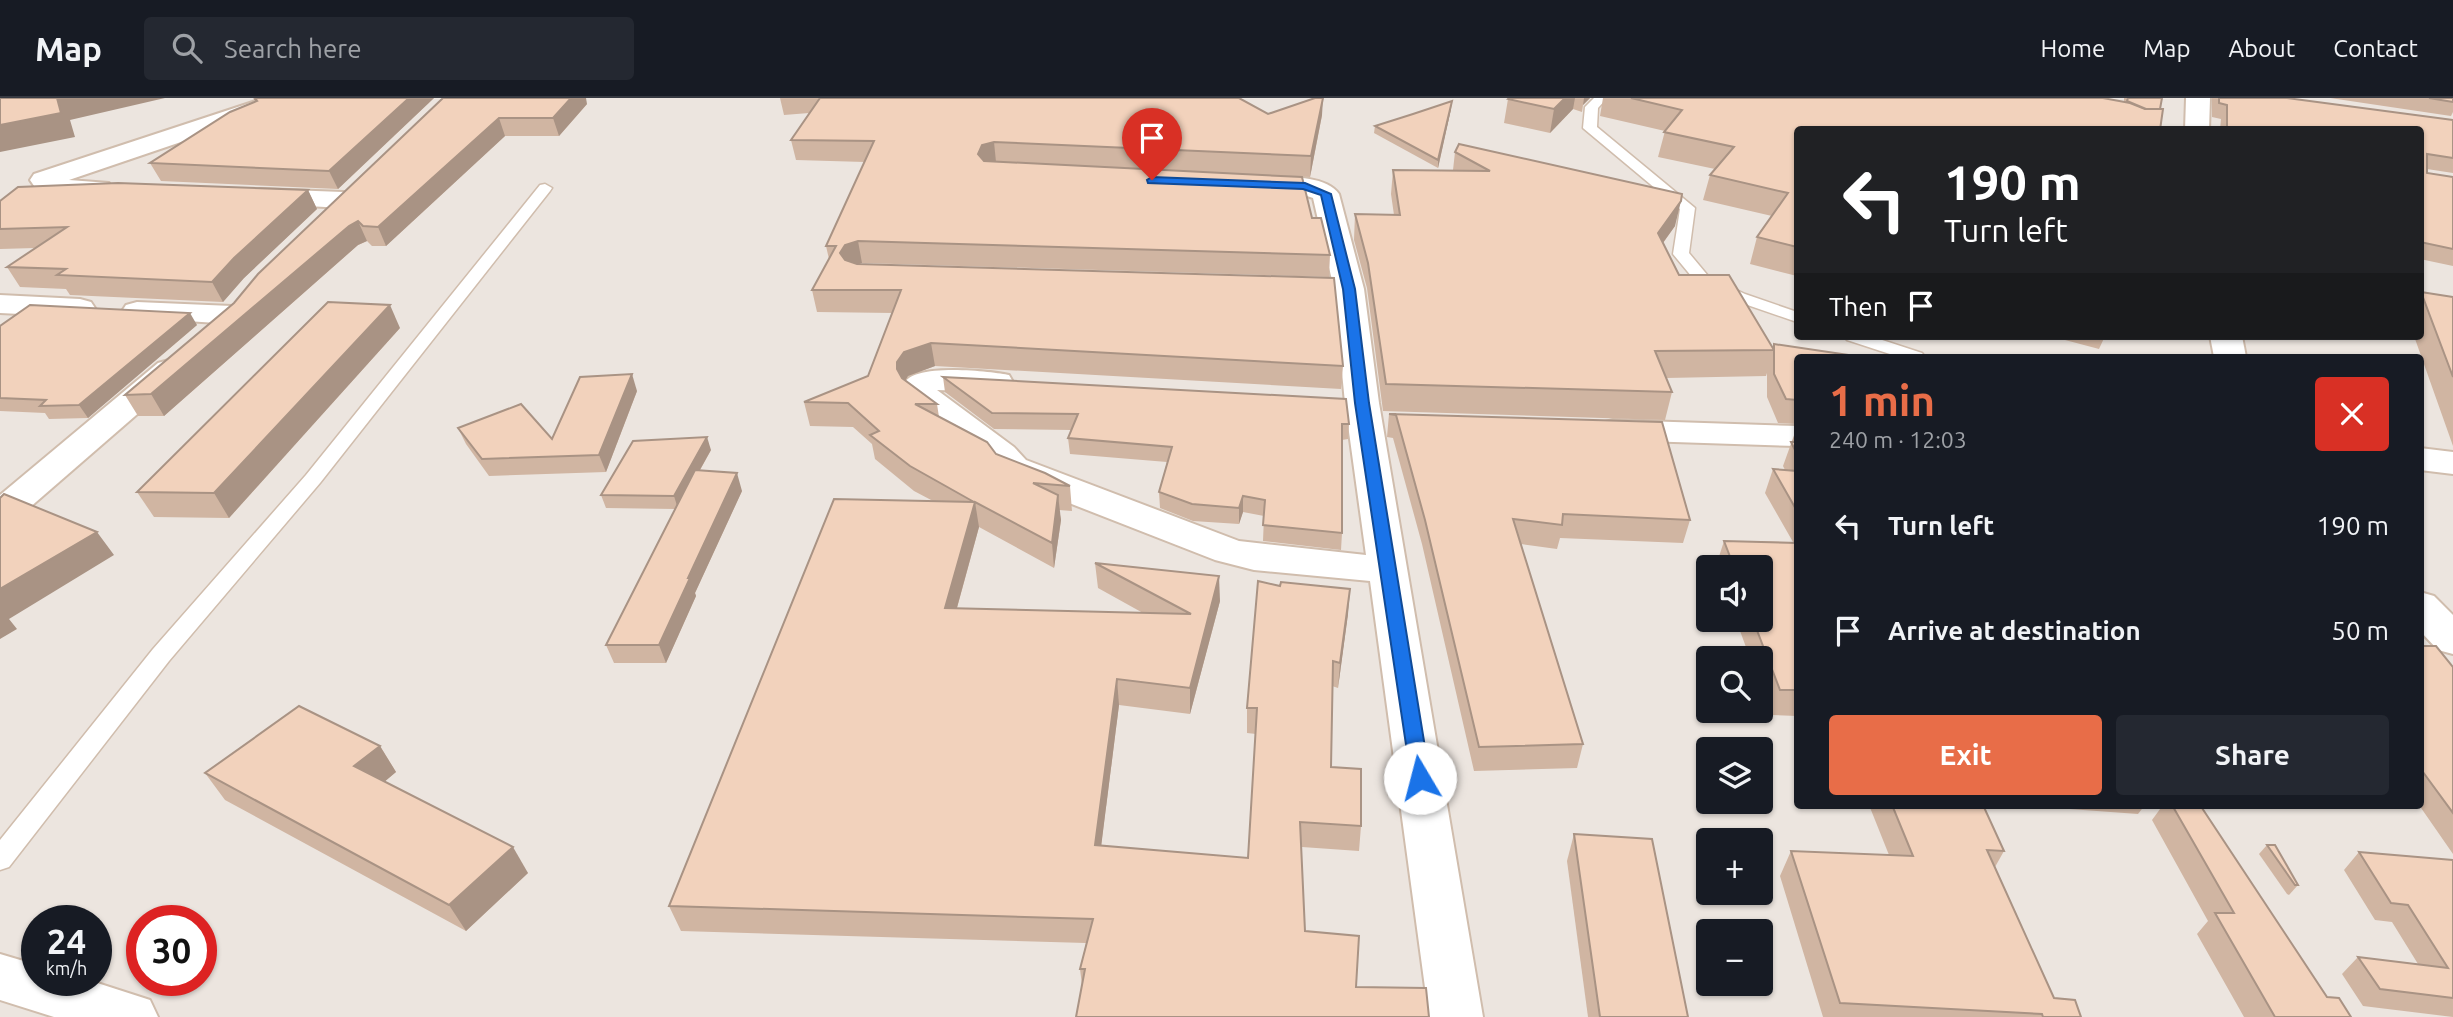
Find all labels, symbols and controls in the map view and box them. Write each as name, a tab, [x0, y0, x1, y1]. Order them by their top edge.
search box	[144, 17, 634, 80]
icon: search	[168, 29, 206, 67]
text: Map	[35, 30, 102, 67]
text: Search here	[224, 34, 362, 63]
text: Home	[2040, 35, 2105, 62]
text: Map	[2143, 35, 2190, 62]
text: About	[2228, 35, 2295, 62]
text: Contact	[2333, 35, 2418, 62]
pin	[1122, 108, 1182, 180]
icon: arrive	[1133, 119, 1171, 157]
icon: left	[1829, 154, 1920, 245]
text: 190 m	[1944, 154, 2081, 209]
text: Turn left	[1944, 212, 2068, 248]
icon: arrive	[1902, 287, 1940, 325]
text: Then	[1829, 292, 1888, 321]
text: 1 min	[1829, 377, 1935, 424]
button: close	[2315, 377, 2389, 451]
text: 240 m · 12:03	[1829, 427, 1967, 452]
icon: left	[1829, 507, 1867, 545]
text: Turn left	[1888, 511, 1994, 540]
text: 190 m	[2317, 511, 2389, 540]
map controls	[1696, 555, 1773, 996]
button: sound	[1696, 555, 1773, 632]
icon: arrive	[1829, 612, 1867, 650]
text: Arrive at destination	[1888, 616, 2141, 645]
text: 50 m	[2331, 616, 2389, 645]
button: search	[1696, 646, 1773, 723]
button: Exit	[1829, 715, 2102, 795]
button: Share	[2116, 715, 2389, 795]
button: layers	[1696, 737, 1773, 814]
position arrow	[1383, 741, 1457, 815]
button: +	[1696, 828, 1773, 905]
speed limit sign: 30	[126, 905, 217, 996]
button: −	[1696, 919, 1773, 996]
text: 24	[47, 921, 86, 961]
text: km/h	[46, 958, 87, 978]

